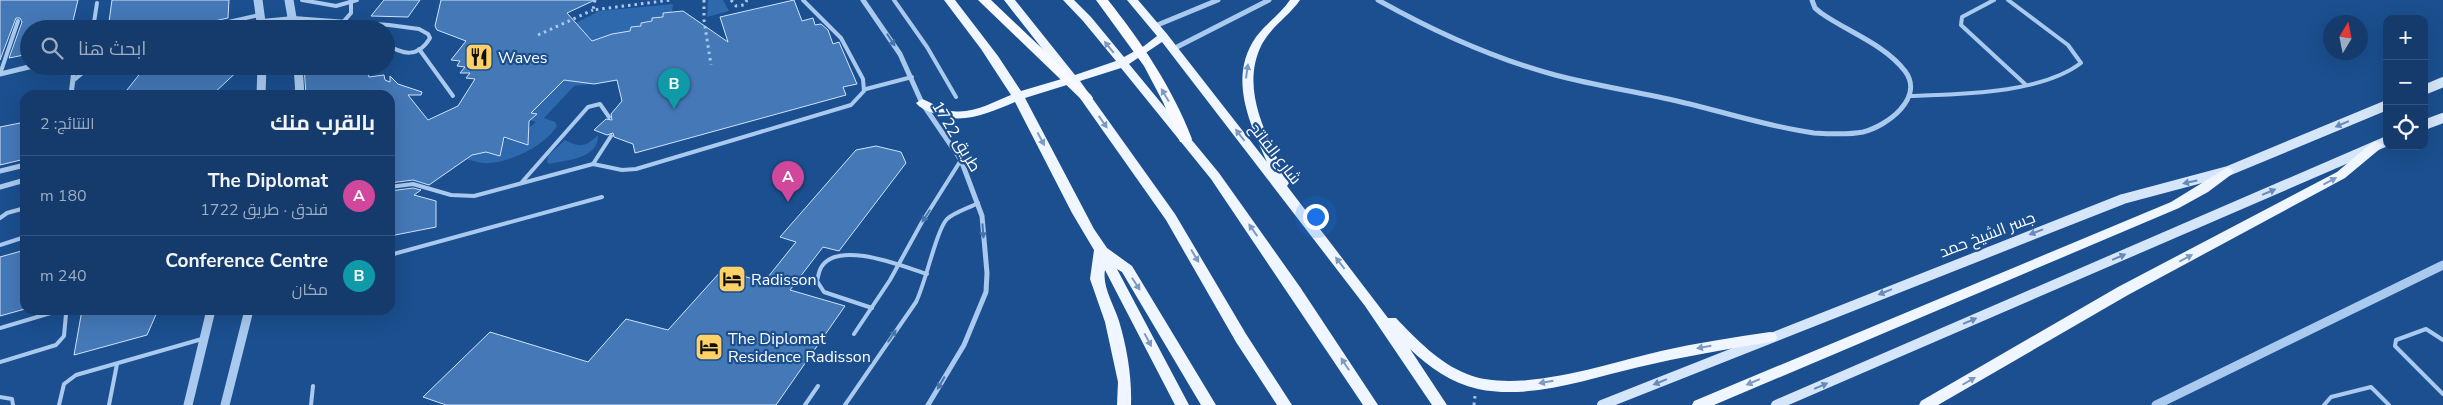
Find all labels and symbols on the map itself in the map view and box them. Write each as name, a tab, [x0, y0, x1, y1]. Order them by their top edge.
north arrow	[2323, 15, 2368, 60]
one-way arrow	[887, 33, 896, 46]
one-way arrow	[1104, 41, 1115, 54]
restaurant icon: Waves	[464, 42, 494, 72]
place label: Waves	[498, 47, 547, 69]
one-way arrow	[1244, 63, 1252, 79]
pin: B	[658, 68, 690, 109]
one-way arrow	[1161, 88, 1170, 101]
street label: طريق 1722	[926, 97, 986, 176]
one-way arrow	[1098, 115, 1108, 128]
street label: شارع الفاتح	[1244, 118, 1306, 189]
one-way arrow	[2335, 121, 2349, 129]
one-way arrow	[1235, 129, 1246, 142]
one-way arrow	[1037, 132, 1045, 147]
pin: A	[772, 161, 804, 202]
one-way arrow	[2322, 177, 2337, 185]
one-way arrow	[2182, 179, 2198, 187]
one-way arrow	[2262, 188, 2276, 196]
your location	[1303, 204, 1329, 230]
street label: جسر الشيخ حمد	[1936, 207, 2038, 263]
one-way arrow	[921, 210, 930, 223]
one-way arrow	[1248, 223, 1258, 237]
one-way arrow	[979, 224, 987, 240]
one-way arrow	[2028, 228, 2043, 236]
one-way arrow	[1190, 249, 1199, 262]
one-way arrow	[2112, 252, 2126, 260]
one-way arrow	[2180, 253, 2193, 262]
one-way arrow	[1335, 256, 1345, 270]
hotel icon: Radisson	[717, 264, 747, 294]
place label: Radisson	[751, 269, 817, 291]
one-way arrow	[1131, 277, 1141, 290]
one-way arrow	[1877, 288, 1892, 296]
one-way arrow	[1963, 317, 1977, 325]
place label: The Diplomat Residence Radisson	[728, 328, 871, 368]
one-way arrow	[887, 329, 897, 343]
hotel icon: The Diplomat Residence Radisson	[694, 332, 724, 362]
one-way arrow	[1144, 333, 1152, 347]
one-way arrow	[1696, 344, 1712, 352]
one-way arrow	[1340, 357, 1349, 371]
one-way arrow	[937, 376, 946, 390]
one-way arrow	[1962, 376, 1975, 385]
one-way arrow	[1537, 378, 1553, 386]
one-way arrow	[1653, 378, 1667, 386]
one-way arrow	[1746, 379, 1760, 387]
one-way arrow	[1814, 381, 1828, 389]

